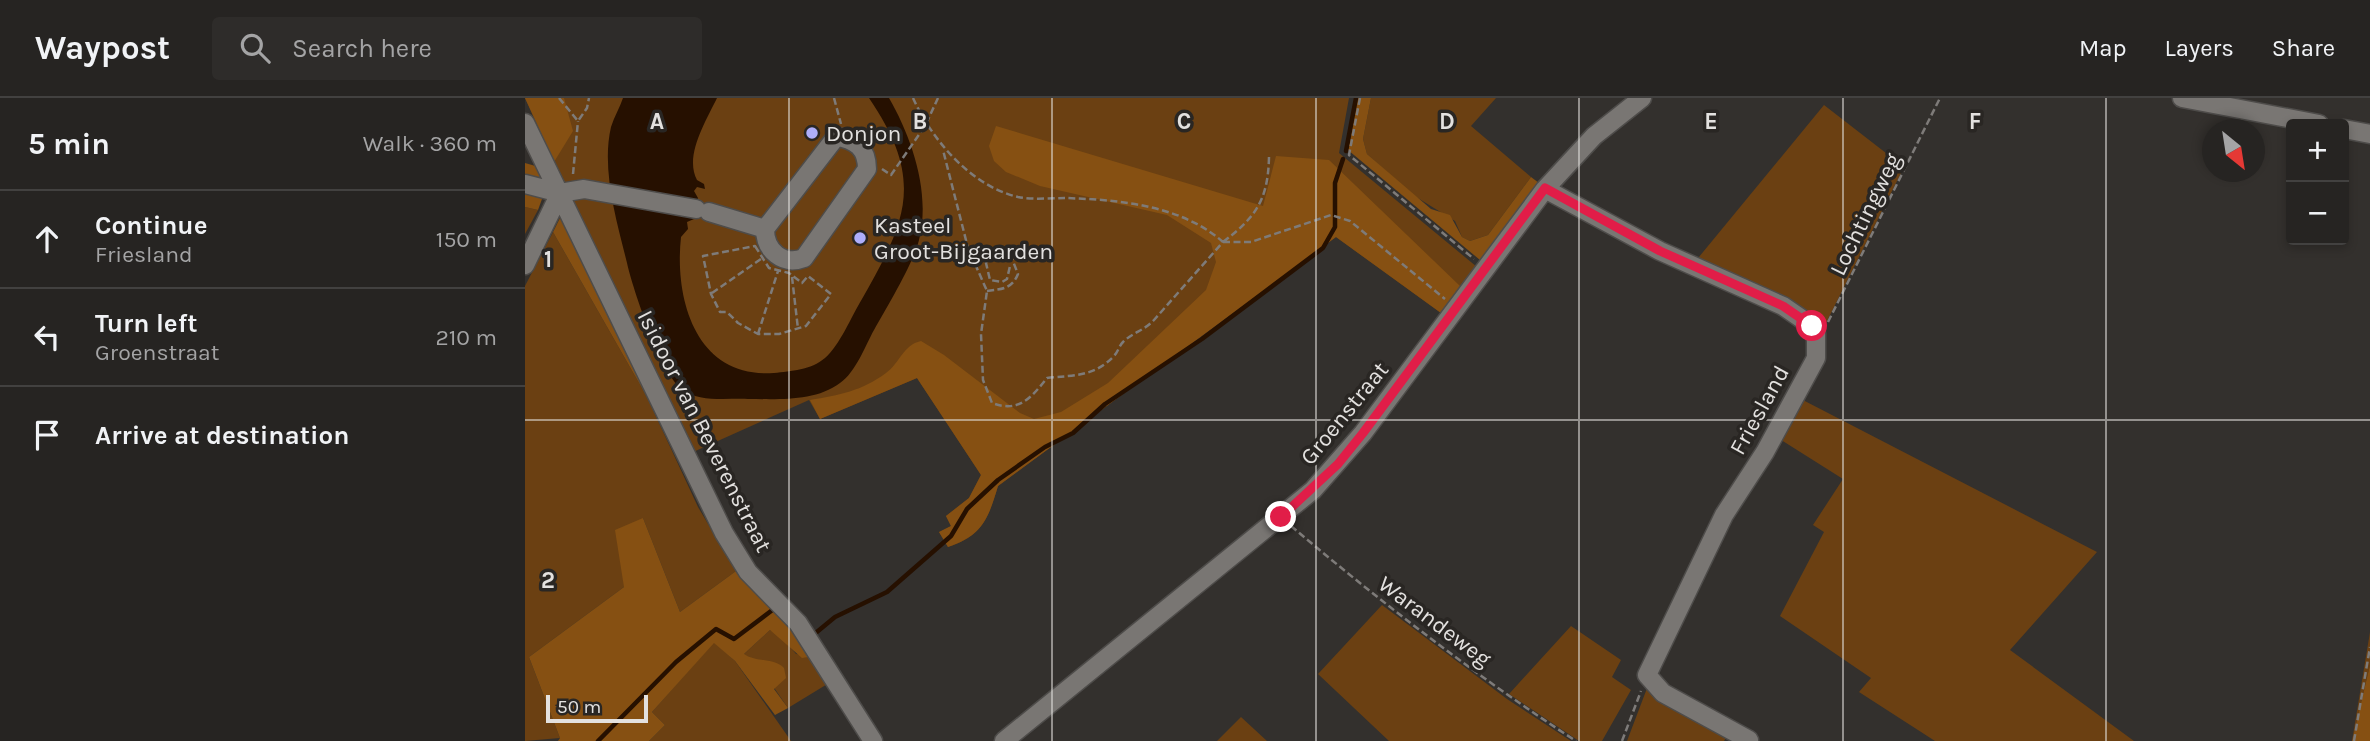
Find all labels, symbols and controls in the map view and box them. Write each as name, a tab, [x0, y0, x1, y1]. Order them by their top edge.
search box	[212, 17, 702, 80]
text: Waypost	[35, 29, 170, 67]
icon: search	[236, 29, 274, 67]
text: Search here	[292, 33, 432, 64]
text: Map	[2079, 34, 2127, 62]
text: Layers	[2165, 34, 2234, 62]
text: Share	[2272, 34, 2335, 62]
text: A	[650, 108, 664, 135]
text: B	[913, 108, 927, 135]
text: C	[1177, 108, 1191, 135]
text: D	[1439, 108, 1455, 135]
text: E	[1704, 108, 1718, 135]
text: F	[1969, 108, 1981, 135]
north arrow	[2202, 119, 2265, 182]
map controls	[2286, 119, 2349, 245]
button: +	[2286, 119, 2349, 182]
place label: Donjon	[826, 120, 901, 147]
marker: Donjon	[804, 125, 820, 141]
text: 5 min	[28, 126, 110, 162]
text: Walk · 360 m	[363, 130, 497, 157]
street label: Lochtingweg	[1824, 149, 1907, 280]
button: −	[2286, 182, 2349, 245]
text: Continue	[95, 210, 207, 241]
place label: Kasteel Groot-Bijgaarden	[874, 212, 1053, 265]
icon: ahead	[28, 220, 66, 258]
text: 150 m	[436, 226, 497, 253]
marker: Kasteel Groot-Bijgaarden	[852, 230, 868, 246]
text: Friesland	[95, 241, 193, 268]
text: 1	[544, 246, 552, 273]
street label: Isidoor van Beverenstraat	[632, 306, 778, 557]
text: Turn left	[95, 308, 197, 339]
route start	[1796, 310, 1827, 341]
icon: left	[28, 318, 66, 356]
text: 210 m	[435, 324, 497, 351]
text: Groenstraat	[95, 339, 219, 366]
street label: Groenstraat	[1295, 356, 1394, 470]
street label: Friesland	[1724, 361, 1795, 460]
icon: arrive	[28, 416, 66, 454]
text: Arrive at destination	[95, 420, 349, 451]
route end	[1265, 501, 1296, 532]
text: 2	[541, 567, 555, 594]
street label: Warandeweg	[1373, 570, 1496, 673]
scale bar	[546, 692, 647, 724]
text: 50 m	[557, 696, 601, 718]

